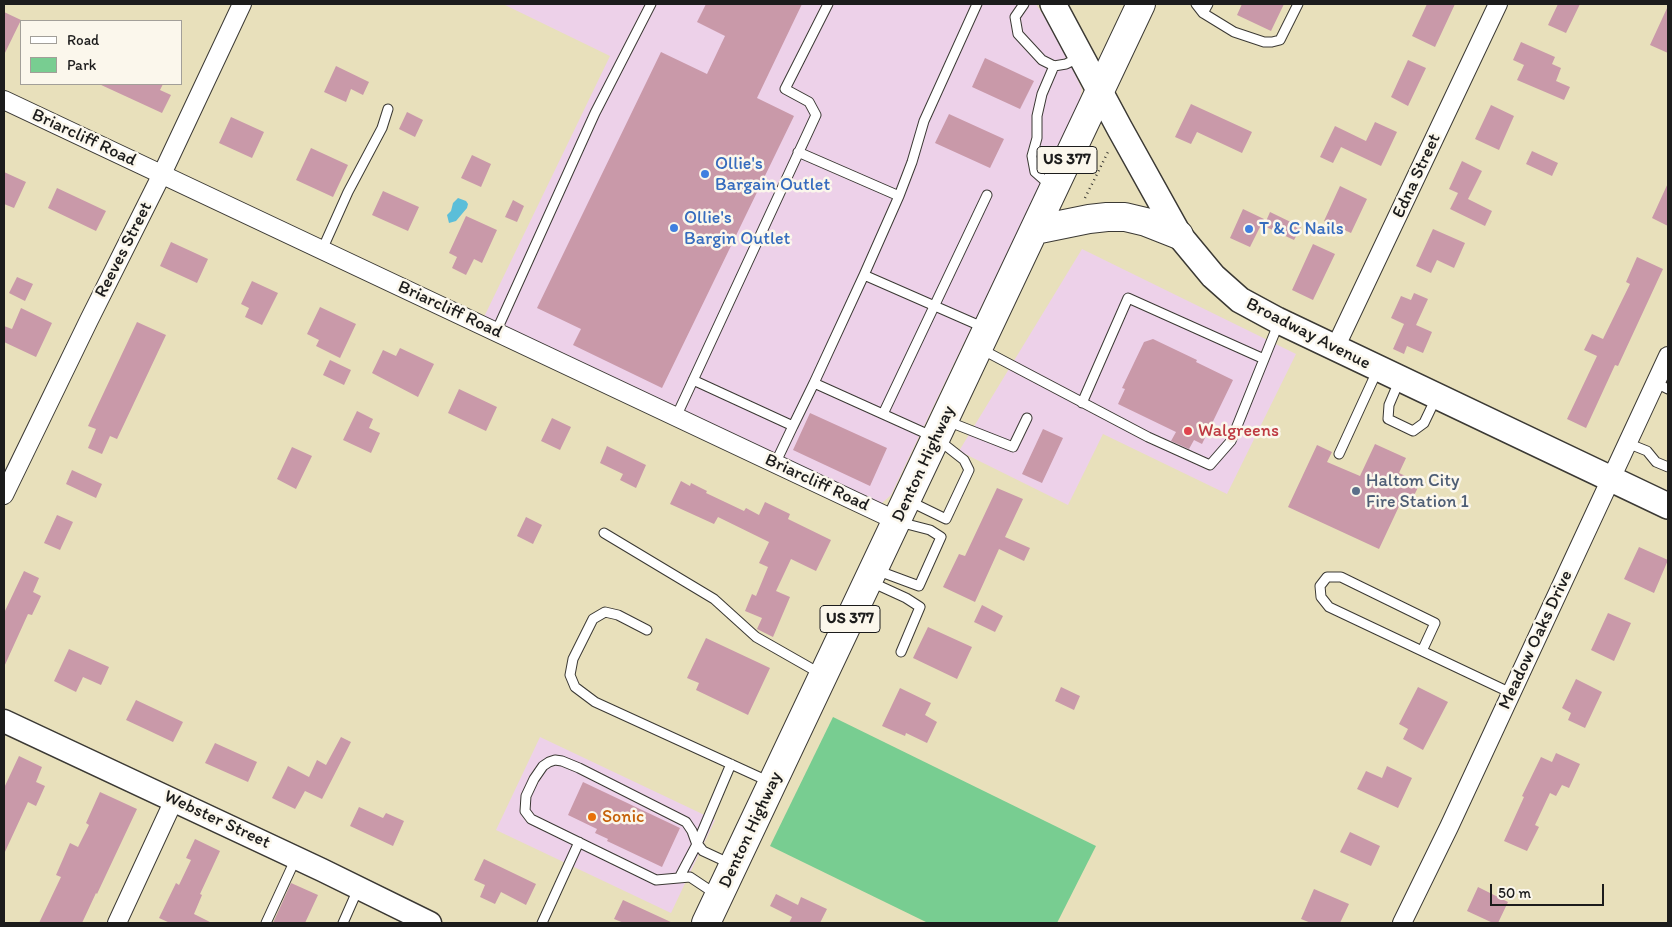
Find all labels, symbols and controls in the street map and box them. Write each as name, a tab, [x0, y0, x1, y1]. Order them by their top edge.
legend	[20, 20, 182, 85]
text: Road	[67, 31, 99, 49]
text: Park	[67, 56, 97, 74]
street label: Briarcliff Road	[28, 104, 140, 172]
street label: Edna Street	[1388, 130, 1446, 222]
road number: US 377	[1037, 146, 1097, 174]
place label: Ollie's Bargain Outlet	[715, 153, 830, 195]
marker: Ollie's Bargain Outlet	[699, 168, 711, 180]
street label: Reeves Street	[91, 199, 157, 301]
place label: Ollie's Bargin Outlet	[684, 207, 790, 250]
place label: T & C Nails	[1259, 218, 1344, 240]
marker: Ollie's Bargin Outlet	[668, 222, 680, 234]
marker: T & C Nails	[1243, 223, 1255, 235]
street label: Briarcliff Road	[394, 276, 506, 344]
street label: Broadway Avenue	[1242, 293, 1374, 375]
street label: Denton Highway	[888, 402, 960, 526]
place label: Walgreens	[1198, 420, 1279, 442]
marker: Walgreens	[1182, 425, 1194, 437]
street label: Briarcliff Road	[761, 449, 873, 517]
place label: Haltom City Fire Station 1	[1366, 470, 1469, 512]
marker: Haltom City Fire Station 1	[1350, 485, 1362, 497]
street label: Meadow Oaks Drive	[1494, 567, 1578, 713]
road number: US 377	[820, 606, 880, 632]
street label: Denton Highway	[715, 768, 787, 892]
street label: Webster Street	[160, 786, 274, 854]
place label: Sonic	[602, 806, 644, 828]
marker: Sonic	[586, 811, 598, 823]
scale bar	[1492, 874, 1606, 906]
text: 50 m	[1498, 884, 1531, 902]

